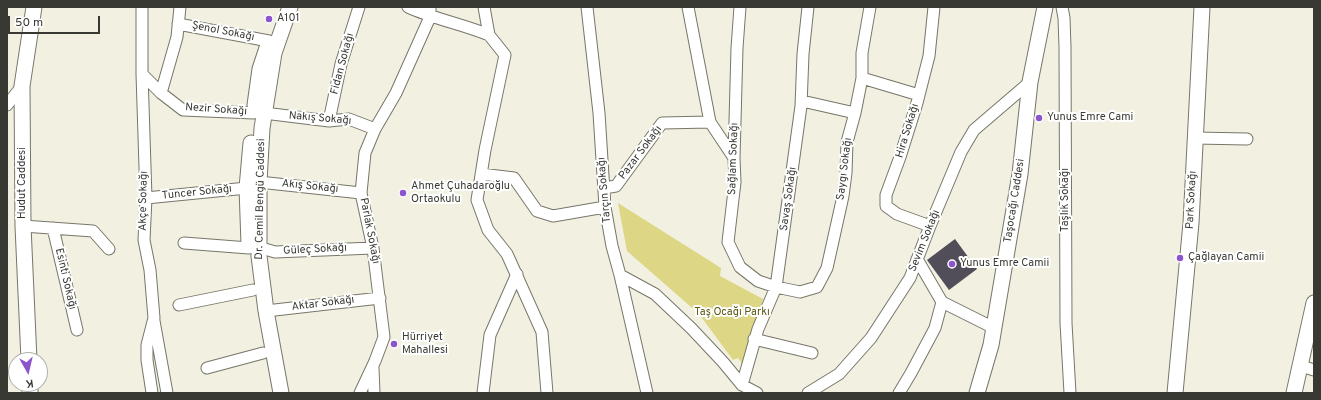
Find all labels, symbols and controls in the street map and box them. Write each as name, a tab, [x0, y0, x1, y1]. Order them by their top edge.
scale bar	[10, 8, 102, 34]
place label: A101	[277, 12, 300, 26]
marker: A101	[264, 14, 274, 24]
text: 50 m	[15, 15, 43, 31]
street label: Şenol Sokağı	[191, 19, 255, 45]
street label: Fidan Sokağı	[328, 32, 358, 96]
street label: Nezir Sokağı	[185, 101, 247, 119]
street label: Hira Sokağı	[893, 102, 923, 160]
street label: Nakış Sokağı	[288, 110, 352, 128]
place label: Yunus Emre Cami	[1047, 111, 1133, 125]
marker: Yunus Emre Cami	[1034, 113, 1044, 123]
street label: Sağlam Sokağı	[726, 122, 742, 196]
street label: Pazar Sokağı	[616, 123, 666, 183]
street label: Saygı Sokağı	[835, 137, 855, 201]
street label: Dr. Cemil Bengü Caddesi	[253, 138, 269, 260]
street label: Hudut Caddesi	[16, 147, 30, 219]
street label: Tarçın Sokağı	[596, 157, 614, 223]
street label: Taşocağı Caddesi	[1002, 158, 1028, 244]
street label: Savaş Sokağı	[778, 166, 800, 232]
street label: Taşlık Sokağı	[1059, 168, 1073, 232]
street label: Akçe Sokağı	[137, 171, 151, 231]
street label: Park Sokağı	[1184, 171, 1200, 229]
street label: Akış Sokağı	[281, 177, 339, 197]
place label: Ahmet Çuhadaroğlu Ortaokulu	[411, 180, 510, 206]
street label: Tuncer Sokağı	[161, 183, 233, 203]
marker: Ahmet Çuhadaroğlu Ortaokulu	[398, 188, 408, 198]
street label: Parlak Sokağı	[356, 197, 382, 265]
street label: Sevim Sokağı	[907, 208, 943, 274]
street label: Güleç Sokağı	[283, 242, 347, 258]
street label: Esinti Sokağı	[52, 247, 78, 311]
place label: Çağlayan Camii	[1188, 251, 1264, 265]
marker: Çağlayan Camii	[1175, 253, 1185, 263]
place label: Yunus Emre Camii	[960, 257, 1049, 271]
marker: Yunus Emre Camii	[947, 259, 957, 269]
street label: Aktar Sokağı	[291, 294, 355, 314]
park label: Taş Ocağı Parkı	[694, 306, 770, 320]
place label: Hürriyet Mahallesi	[402, 331, 448, 357]
marker: Hürriyet Mahallesi	[389, 339, 399, 349]
north arrow	[8, 352, 48, 392]
text: K	[25, 375, 34, 390]

